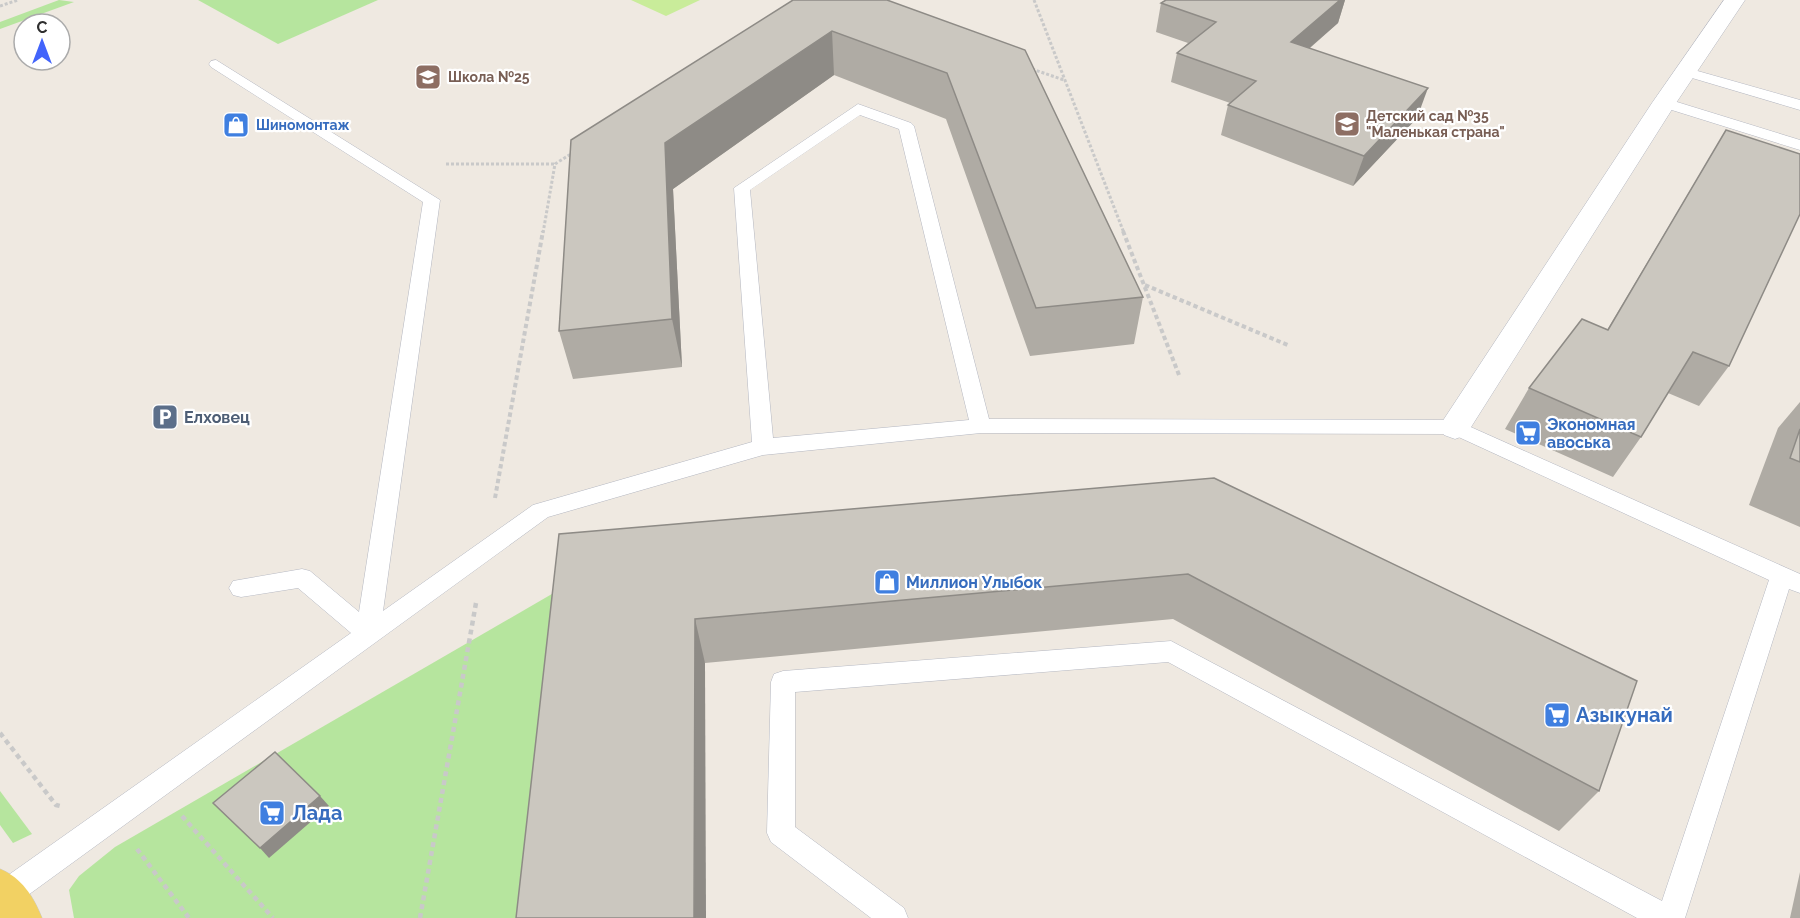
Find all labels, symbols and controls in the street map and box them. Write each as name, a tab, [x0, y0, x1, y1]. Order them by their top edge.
north arrow	[12, 12, 72, 72]
text: С	[37, 18, 48, 37]
school or university icon: Школа №25	[413, 62, 443, 92]
place label: Школа №25	[448, 69, 530, 85]
place label: Детский сад №35 "Маленькая страна"	[1366, 108, 1505, 140]
school or university icon: Детский сад №35 "Маленькая страна"	[1332, 109, 1362, 139]
shop icon: Шиномонтаж	[221, 110, 251, 140]
place label: Шиномонтаж	[256, 117, 350, 133]
parking icon: Елховец	[150, 402, 180, 432]
place label: Елховец	[184, 408, 250, 427]
place label: Экономная авоська	[1547, 415, 1636, 452]
supermarket icon: Экономная авоська	[1513, 418, 1543, 448]
shop icon: Миллион Улыбок	[872, 567, 902, 597]
place label: Миллион Улыбок	[906, 573, 1042, 592]
supermarket icon: Азыкунай	[1542, 700, 1572, 730]
place label: Азыкунай	[1576, 703, 1673, 727]
supermarket icon: Лада	[257, 798, 287, 828]
place label: Лада	[292, 801, 342, 825]

